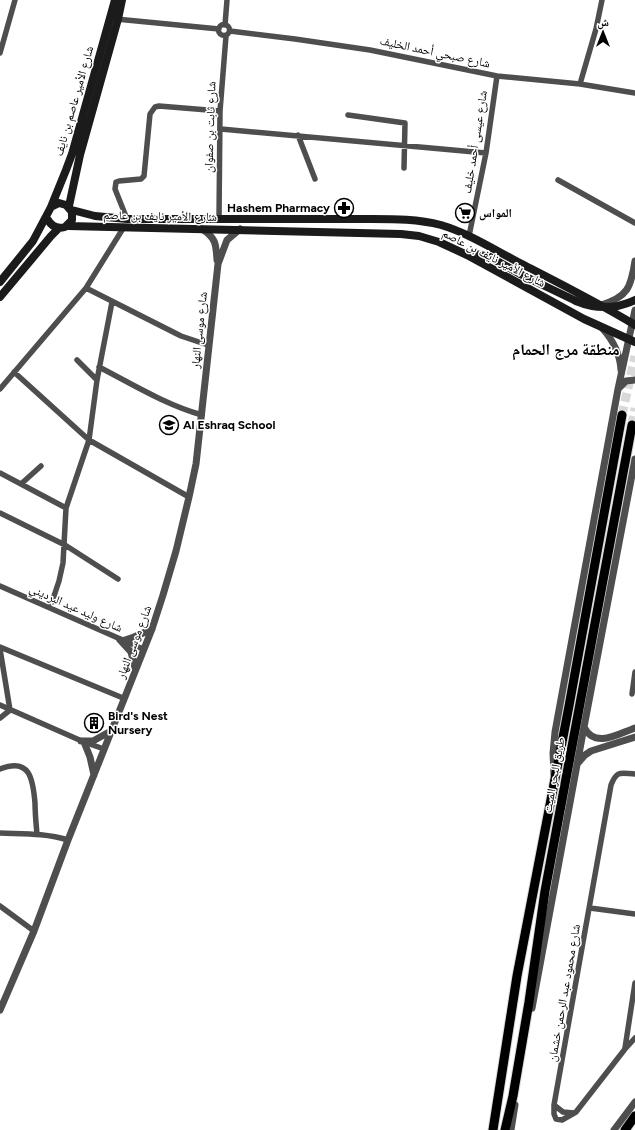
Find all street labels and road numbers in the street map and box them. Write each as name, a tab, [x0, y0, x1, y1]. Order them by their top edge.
street label: شارع صبحي أحمد الخليف	[378, 33, 492, 74]
street label: شارع الأمير عاصم بن نايف	[52, 44, 97, 158]
street label: شارع ثابت بن صفوان	[201, 81, 220, 173]
street label: شارع عيسى أحمد خليف	[460, 89, 491, 195]
street label: شارع الأمير نايف بن عاصم	[103, 208, 217, 225]
street label: شارع الأمير نايف بن عاصم	[440, 226, 548, 291]
street label: شارع موسى النهار	[188, 291, 211, 370]
street label: شارع وليد عيد البرديني	[26, 581, 125, 638]
street label: شارع موسى النهار	[113, 603, 155, 682]
street label: طريق البحر الميت	[540, 736, 568, 814]
street label: شارع محمود عبد الرحمن خشمان	[545, 923, 584, 1063]

